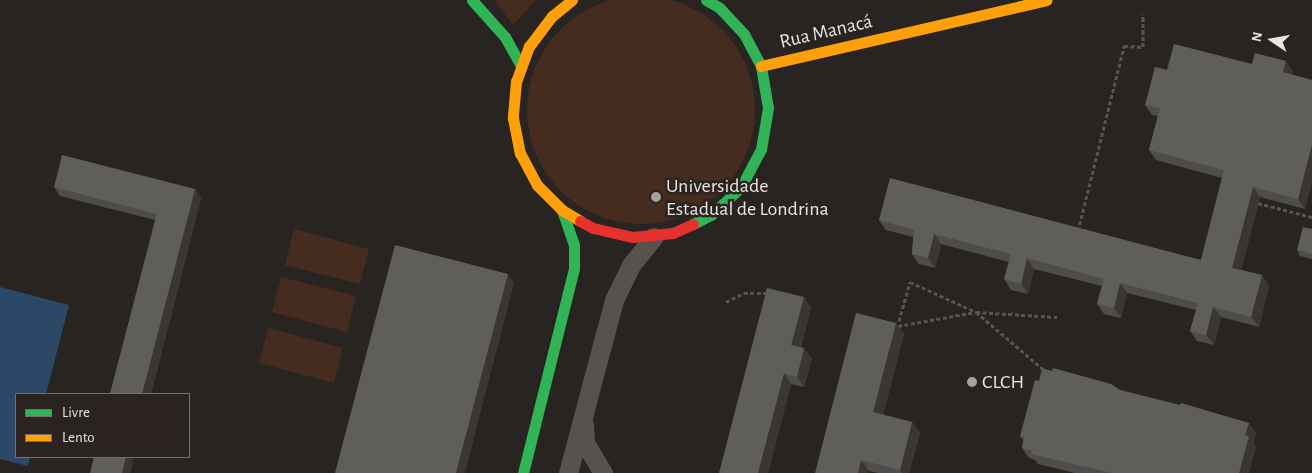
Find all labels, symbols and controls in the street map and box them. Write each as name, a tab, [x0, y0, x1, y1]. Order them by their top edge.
street label: Rua Manacá	[777, 10, 875, 54]
north arrow	[1247, 15, 1297, 65]
text: N	[1249, 31, 1265, 43]
place label: Universidade Estadual de Londrina	[666, 174, 829, 221]
marker: Universidade Estadual de Londrina	[650, 191, 662, 203]
place label: CLCH	[982, 370, 1024, 394]
marker: CLCH	[966, 376, 978, 388]
legend	[15, 393, 190, 458]
text: Livre	[62, 405, 90, 420]
text: Lento	[62, 430, 95, 445]

